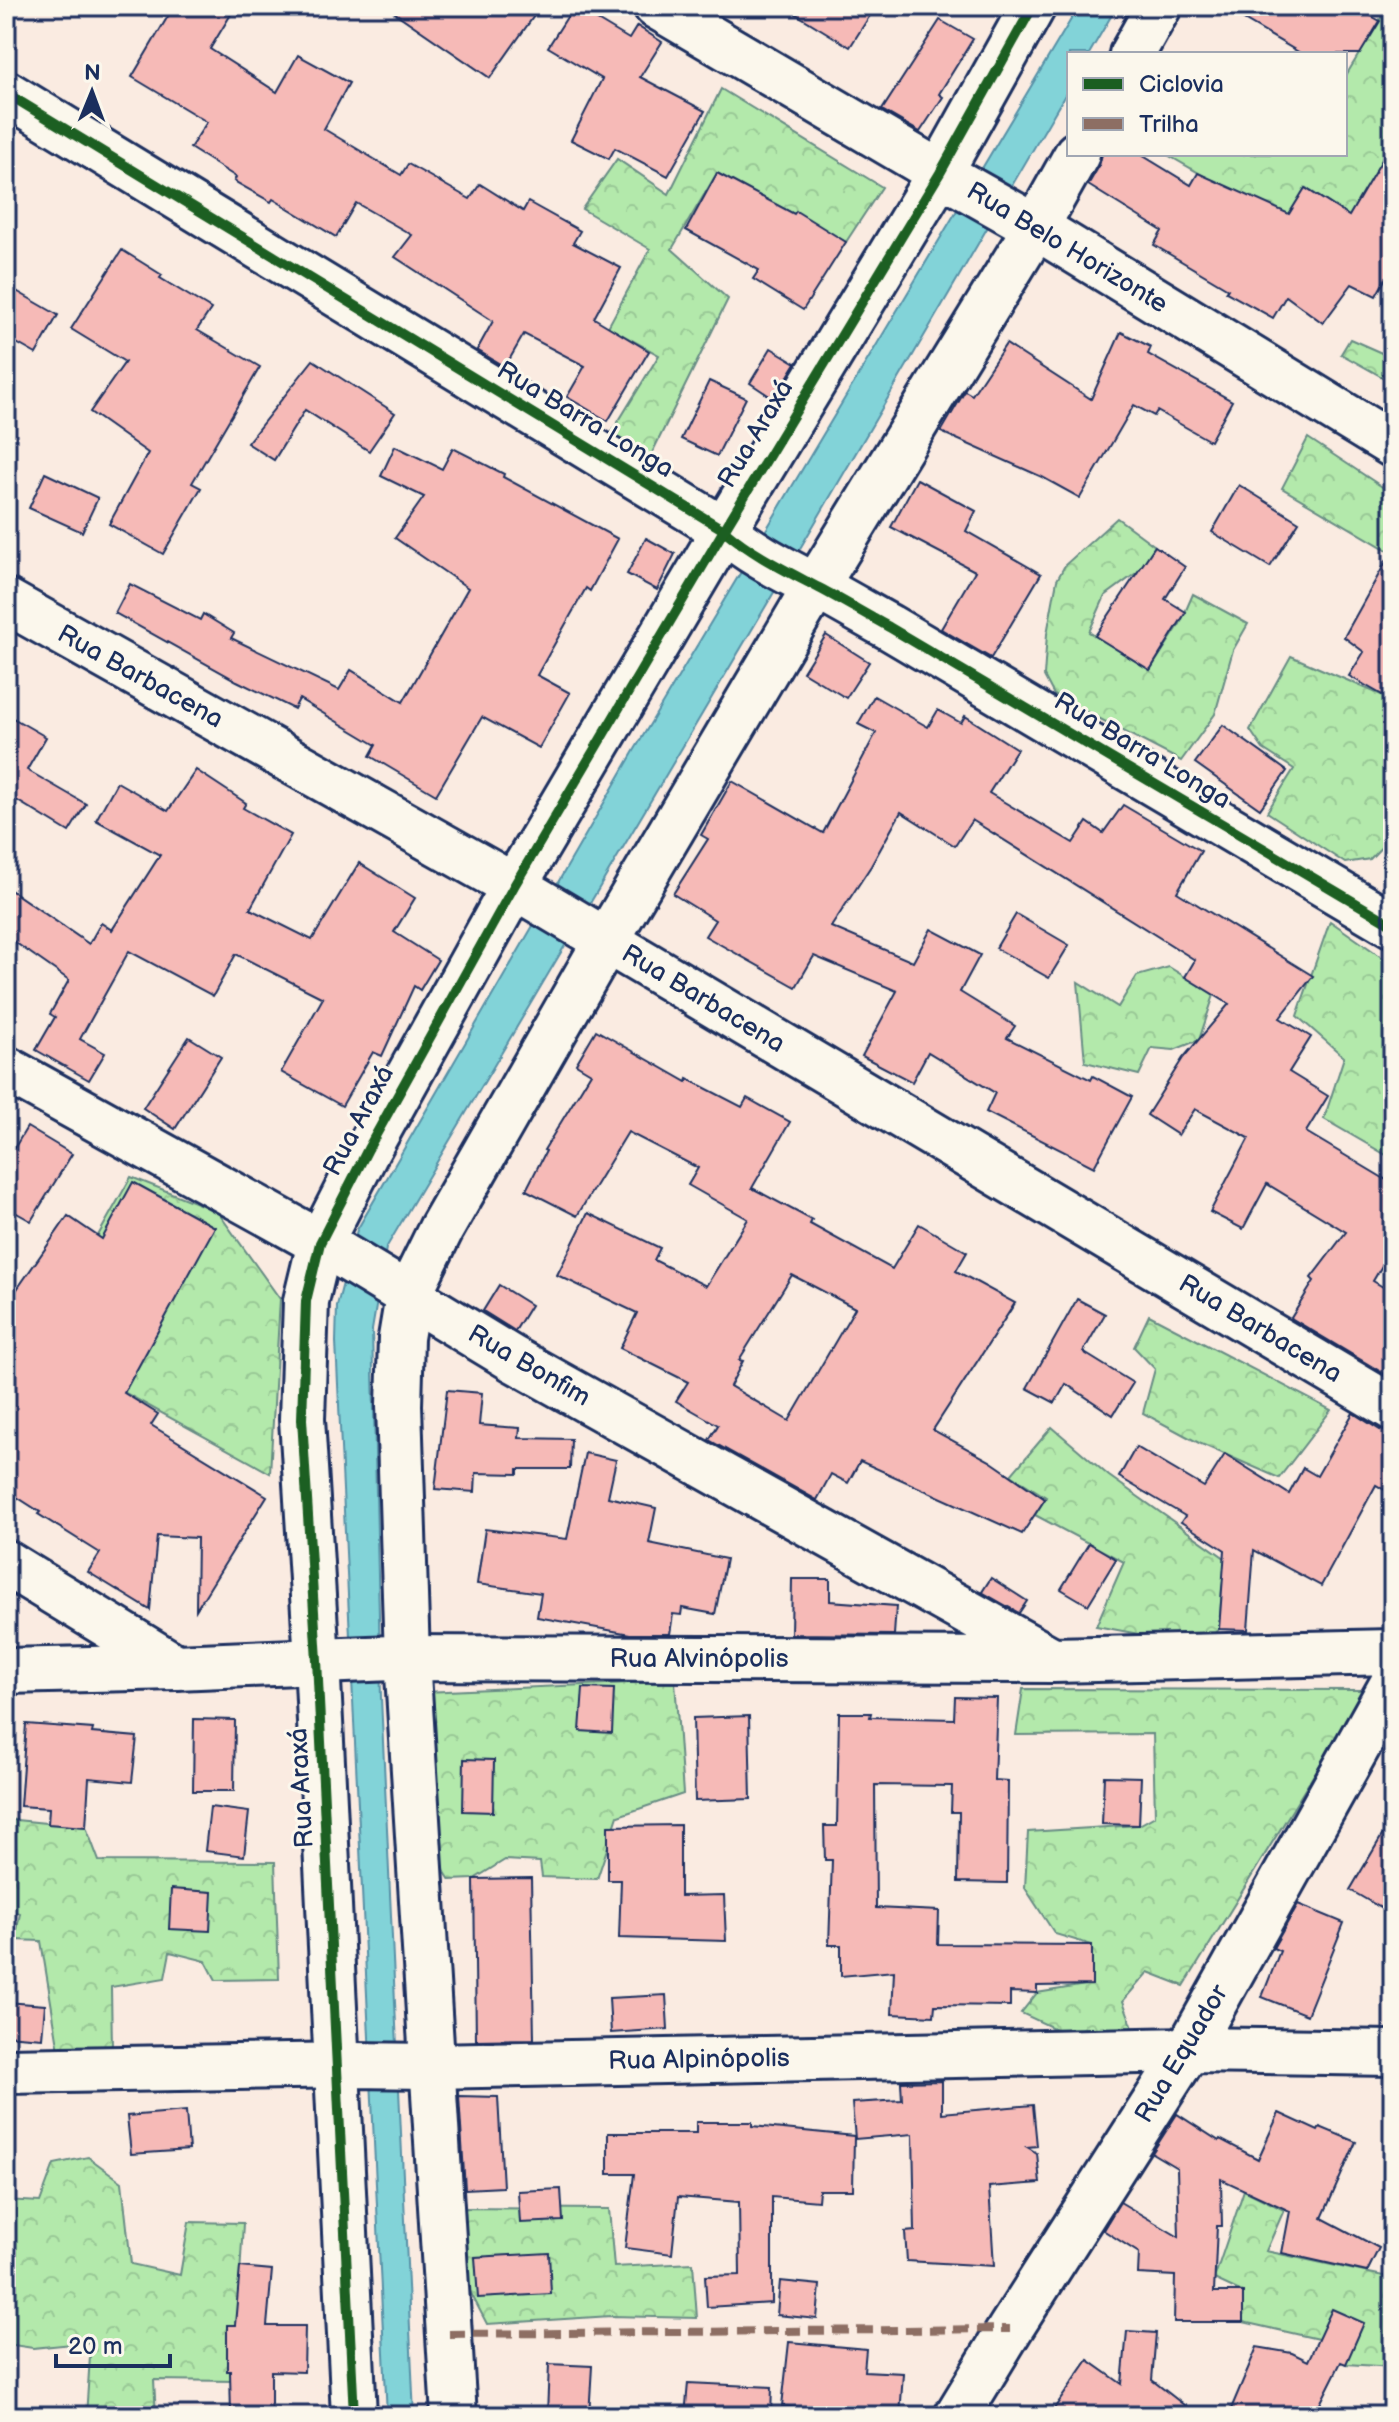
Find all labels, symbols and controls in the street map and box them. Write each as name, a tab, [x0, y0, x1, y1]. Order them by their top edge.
north arrow	[52, 52, 132, 132]
legend	[1067, 52, 1347, 156]
text: N	[84, 60, 101, 87]
text: Ciclovia	[1139, 70, 1224, 99]
text: Trilha	[1139, 110, 1199, 139]
street label: Rua Belo Horizonte	[961, 176, 1173, 320]
street label: Rua Barra Longa	[491, 355, 679, 485]
street label: Rua Araxá	[712, 374, 800, 494]
street label: Rua Barbacena	[52, 619, 228, 735]
street label: Rua Barra Longa	[1048, 686, 1236, 816]
street label: Rua Barbacena	[616, 938, 790, 1060]
street label: Rua Araxá	[317, 1061, 401, 1181]
street label: Rua Barbacena	[1173, 1268, 1347, 1390]
street label: Rua Bonfim	[462, 1319, 596, 1413]
street label: Rua Alvinópolis	[609, 1644, 789, 1675]
street label: Rua Araxá	[283, 1727, 321, 1849]
street label: Rua Equador	[1129, 1979, 1236, 2129]
street label: Rua Alpinópolis	[608, 2043, 790, 2077]
scale bar	[56, 2318, 170, 2368]
text: 20 m	[68, 2332, 123, 2361]

